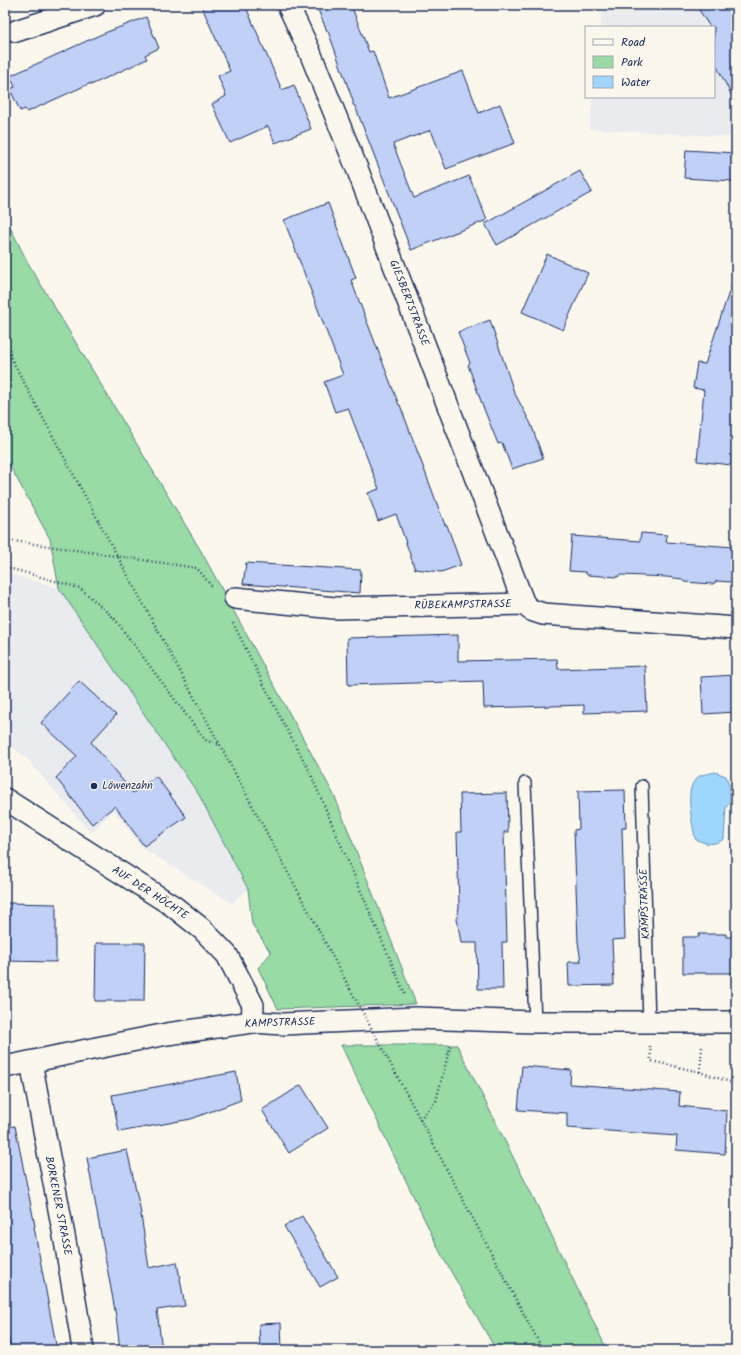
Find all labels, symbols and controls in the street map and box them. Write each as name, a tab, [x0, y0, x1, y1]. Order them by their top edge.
legend	[585, 26, 715, 98]
text: Road	[621, 33, 646, 52]
text: Park	[621, 53, 643, 72]
text: Water	[621, 73, 651, 92]
street label: GIESBERTSTRASSE	[384, 257, 434, 349]
street label: RÜBEKAMPSTRASSE	[414, 595, 512, 615]
place label: Löwenzahn	[102, 777, 153, 795]
marker: Löwenzahn	[89, 781, 99, 791]
street label: AUF DER HÖCHTE	[108, 861, 192, 925]
street label: KAMPSTRASSE	[635, 868, 655, 940]
street label: KAMPSTRASSE	[244, 1013, 316, 1033]
street label: BORKENER STRASSE	[40, 1155, 77, 1258]

